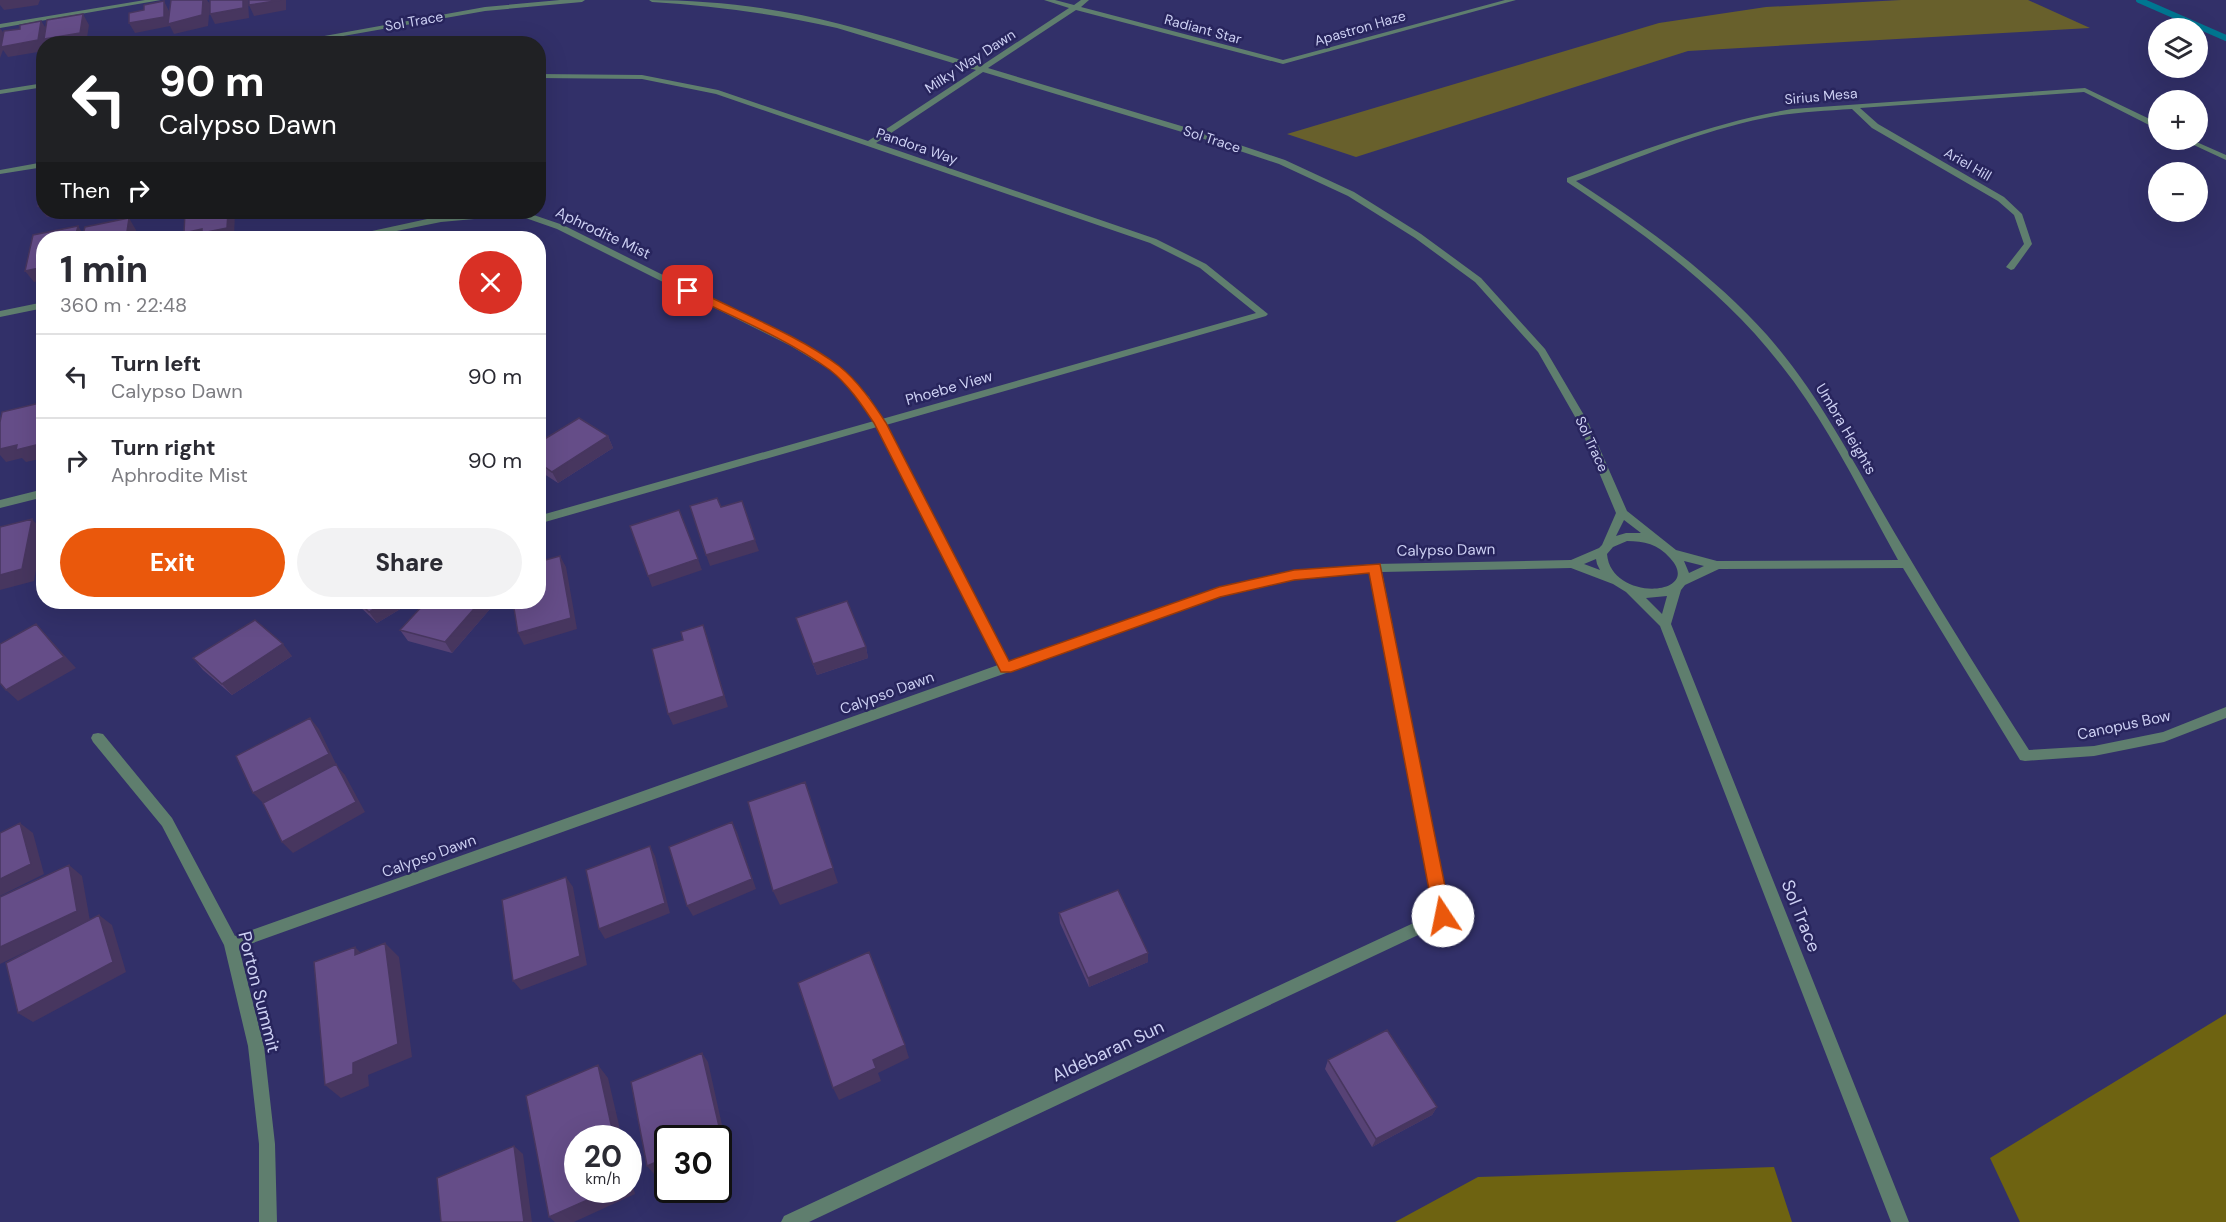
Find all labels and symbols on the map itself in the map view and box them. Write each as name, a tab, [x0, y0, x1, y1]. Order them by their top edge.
street label: Apastron Haze	[1312, 6, 1408, 50]
street label: Sol Trace	[383, 7, 445, 35]
street label: Radiant Star	[1162, 10, 1244, 48]
street label: Milky Way Dawn	[921, 25, 1019, 97]
street label: Sirius Mesa	[1784, 84, 1858, 108]
street label: Sol Trace	[1181, 121, 1243, 157]
street label: Pandora Way	[874, 124, 960, 168]
street label: Ariel Hill	[1941, 143, 1995, 185]
street label: Aphrodite Mist	[552, 202, 654, 264]
pin	[662, 265, 713, 316]
street label: Phoebe View	[903, 366, 996, 410]
street label: Umbra Heights	[1811, 380, 1881, 478]
street label: Sol Trace	[1571, 413, 1613, 475]
street label: Calypso Dawn	[1396, 539, 1496, 561]
street label: Calypso Dawn	[837, 667, 937, 719]
street label: Canopus Bow	[2075, 705, 2173, 745]
street label: Calypso Dawn	[379, 830, 479, 882]
street label: Sol Trace	[1776, 876, 1826, 956]
position arrow	[1411, 884, 1475, 948]
street label: Porton Summit	[232, 929, 286, 1055]
street label: Aldebaran Sun	[1048, 1015, 1168, 1087]
speed limit sign: 30	[654, 1125, 732, 1203]

